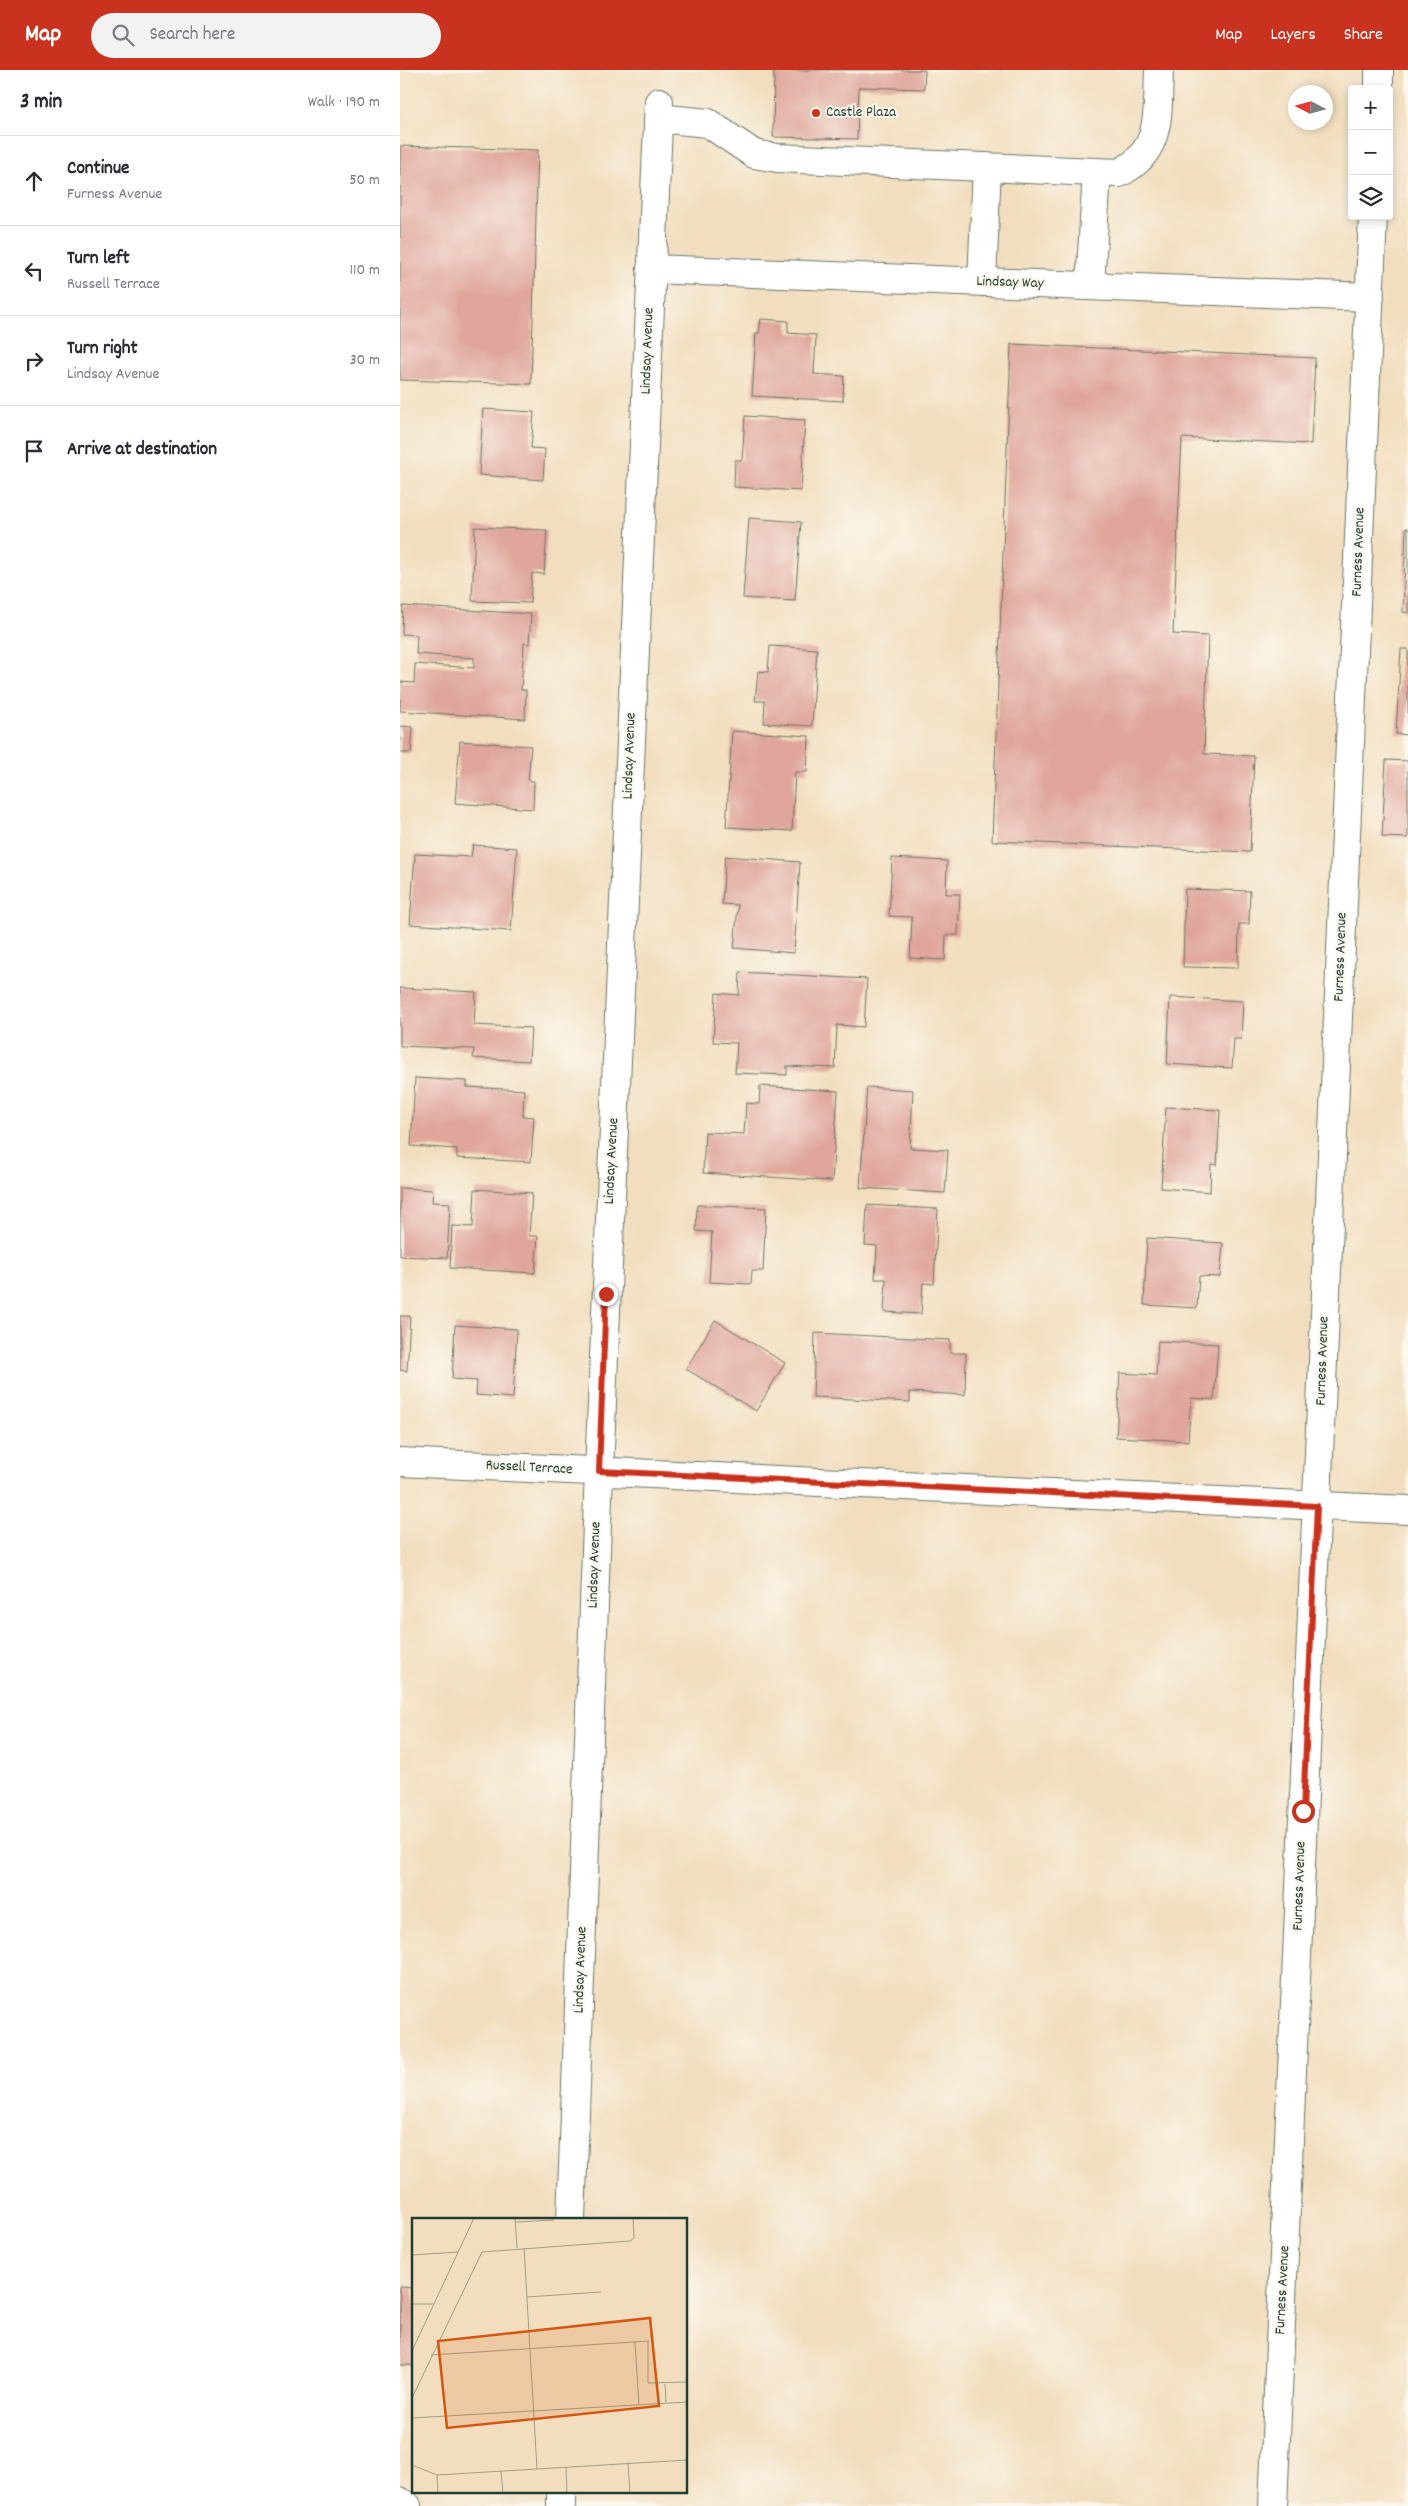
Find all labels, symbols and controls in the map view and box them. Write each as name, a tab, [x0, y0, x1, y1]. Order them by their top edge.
search box	[91, 13, 441, 58]
text: Map	[25, 18, 61, 52]
icon: search	[109, 21, 137, 49]
text: Search here	[149, 22, 235, 49]
text: Map	[1215, 23, 1242, 48]
text: Layers	[1270, 23, 1316, 48]
text: Share	[1344, 23, 1383, 48]
north arrow	[1288, 85, 1333, 130]
map controls	[1348, 85, 1393, 220]
button: +	[1348, 85, 1393, 130]
text: 3 min	[20, 88, 62, 118]
text: Walk · 190 m	[308, 91, 380, 114]
place label: Castle Plaza	[826, 102, 897, 124]
marker: Castle Plaza	[810, 107, 822, 119]
button: −	[1348, 130, 1393, 175]
text: Continue	[67, 156, 129, 183]
icon: ahead	[20, 167, 48, 195]
text: 50 m	[349, 169, 380, 192]
button: layers	[1348, 175, 1393, 220]
text: Furness Avenue	[67, 183, 162, 206]
text: Turn left	[67, 246, 130, 273]
icon: left	[20, 257, 48, 285]
text: 110 m	[350, 259, 380, 282]
street label: Lindsay Way	[976, 271, 1045, 295]
text: Russell Terrace	[67, 273, 160, 296]
street label: Lindsay Avenue	[635, 307, 661, 395]
text: Turn right	[67, 336, 138, 363]
icon: right	[20, 347, 48, 375]
text: 30 m	[350, 349, 380, 372]
text: Lindsay Avenue	[67, 363, 160, 386]
icon: arrive	[20, 437, 48, 465]
text: Arrive at destination	[67, 437, 217, 464]
street label: Furness Avenue	[1346, 507, 1372, 597]
street label: Lindsay Avenue	[617, 712, 643, 800]
street label: Furness Avenue	[1328, 912, 1354, 1002]
street label: Lindsay Avenue	[599, 1117, 625, 1205]
route end	[595, 1283, 618, 1306]
street label: Furness Avenue	[1310, 1316, 1336, 1406]
street label: Russell Terrace	[485, 1455, 573, 1481]
street label: Lindsay Avenue	[582, 1521, 608, 1609]
route start	[1292, 1800, 1315, 1823]
street label: Furness Avenue	[1287, 1841, 1313, 1931]
street label: Lindsay Avenue	[568, 1926, 594, 2014]
inset map	[412, 2218, 688, 2494]
street label: Furness Avenue	[1270, 2244, 1296, 2335]

